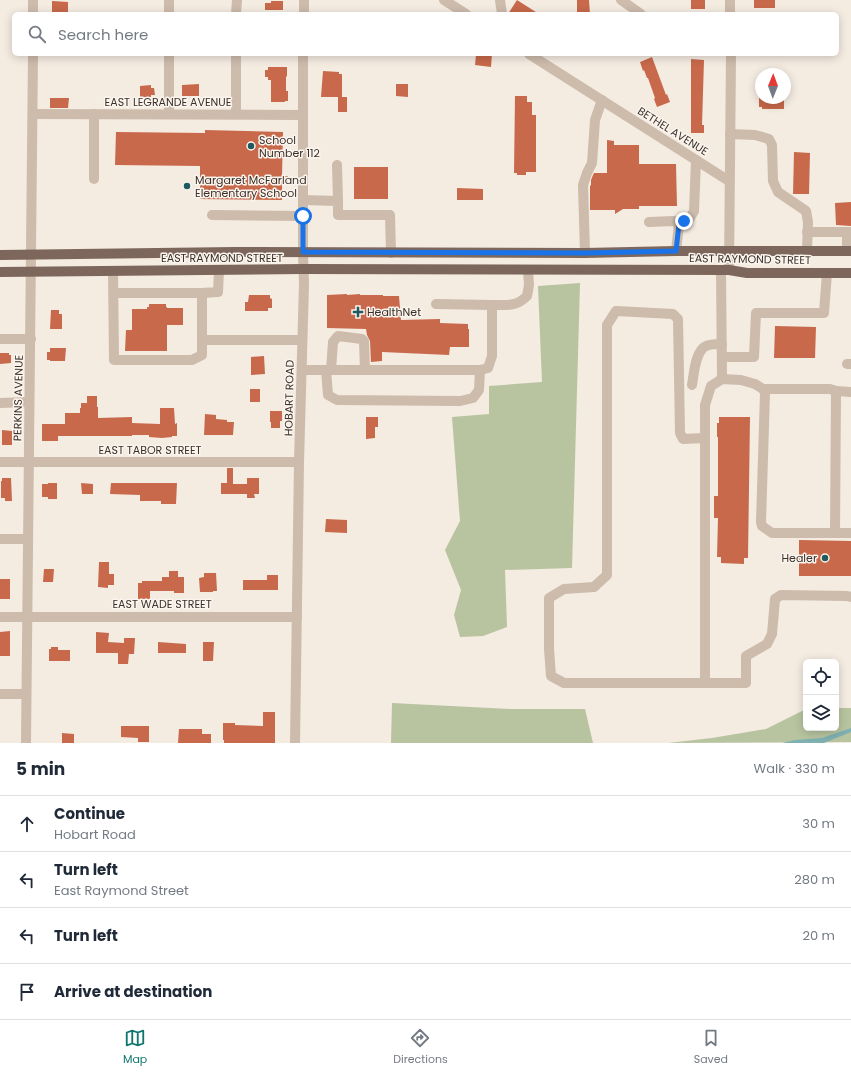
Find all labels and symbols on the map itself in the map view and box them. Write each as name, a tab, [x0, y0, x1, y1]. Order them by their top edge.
north arrow	[755, 68, 791, 104]
street label: EAST LEGRANDE AVENUE	[105, 94, 231, 110]
street label: BETHEL AVENUE	[635, 103, 711, 159]
place label: School Number 112	[259, 132, 320, 161]
marker: School Number 112	[246, 141, 256, 151]
place label: Margaret McFarland Elementary School	[195, 172, 307, 201]
marker: Margaret McFarland Elementary School	[182, 181, 192, 191]
route start	[294, 207, 312, 225]
route end	[675, 212, 693, 230]
street label: EAST RAYMOND STREET	[161, 250, 283, 266]
street label: EAST RAYMOND STREET	[689, 250, 811, 268]
place label: HealthNet	[367, 304, 421, 320]
marker: HealthNet	[352, 306, 364, 318]
street label: PERKINS AVENUE	[9, 355, 27, 441]
street label: HOBART ROAD	[280, 359, 298, 436]
street label: EAST TABOR STREET	[98, 442, 202, 458]
place label: Healer	[782, 550, 817, 566]
marker: Healer	[820, 553, 830, 563]
street label: EAST WADE STREET	[112, 596, 212, 612]

